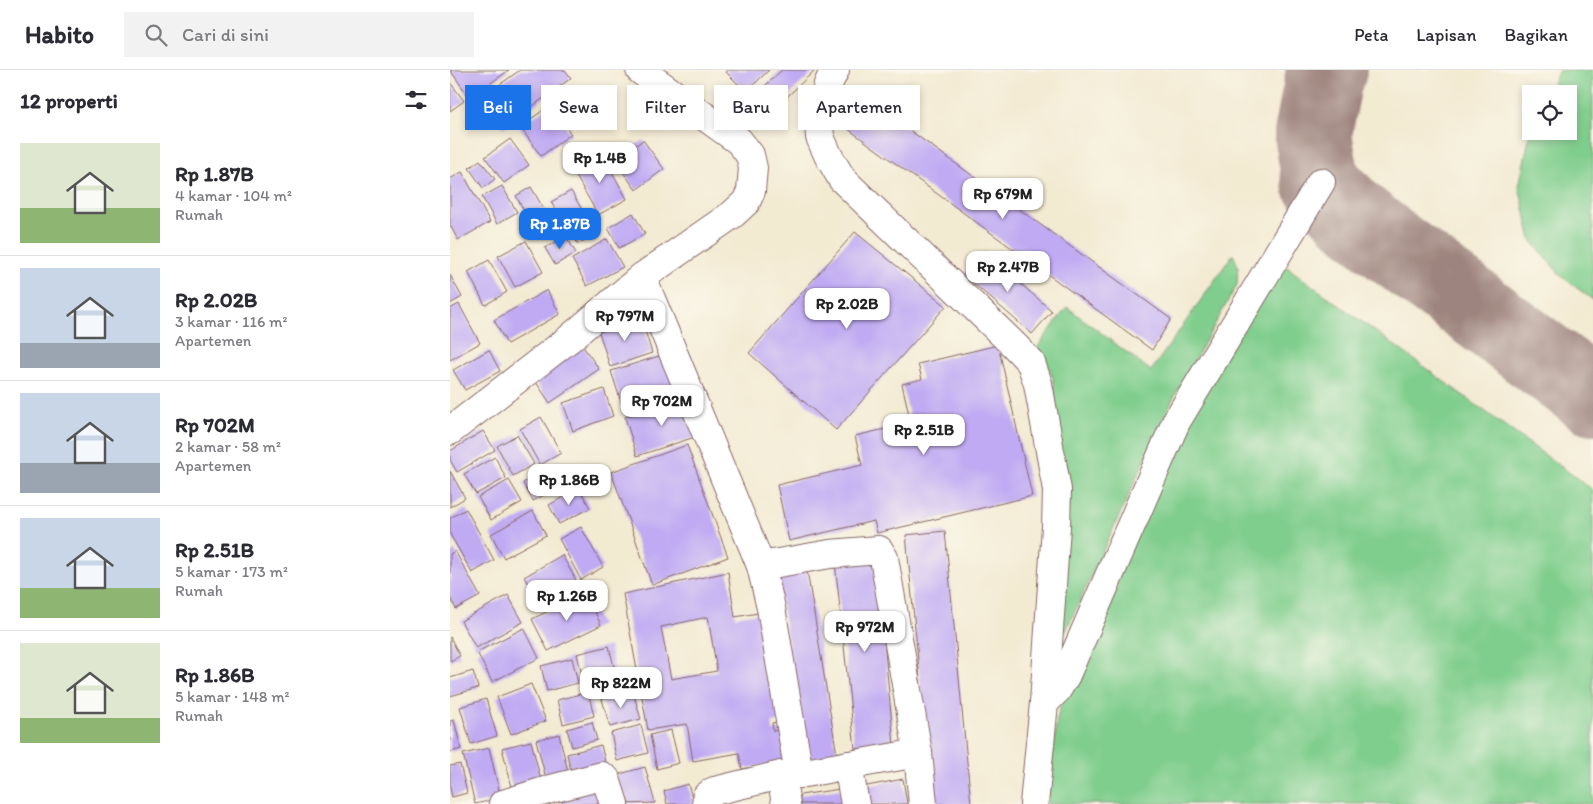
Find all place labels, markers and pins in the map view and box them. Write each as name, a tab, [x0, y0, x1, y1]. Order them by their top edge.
pin: Rp 1.4B	[554, 142, 646, 184]
pin: Rp 679M	[957, 178, 1049, 220]
pin: Rp 1.87B	[508, 208, 612, 250]
pin: Rp 2.47B	[956, 250, 1060, 293]
pin: Rp 2.02B	[795, 288, 899, 330]
pin: Rp 797M	[579, 300, 671, 342]
pin: Rp 702M	[616, 384, 708, 427]
pin: Rp 2.51B	[872, 414, 976, 456]
pin: Rp 1.86B	[517, 464, 621, 506]
pin: Rp 1.26B	[515, 580, 619, 622]
pin: Rp 972M	[819, 610, 911, 653]
pin: Rp 822M	[575, 666, 667, 709]

